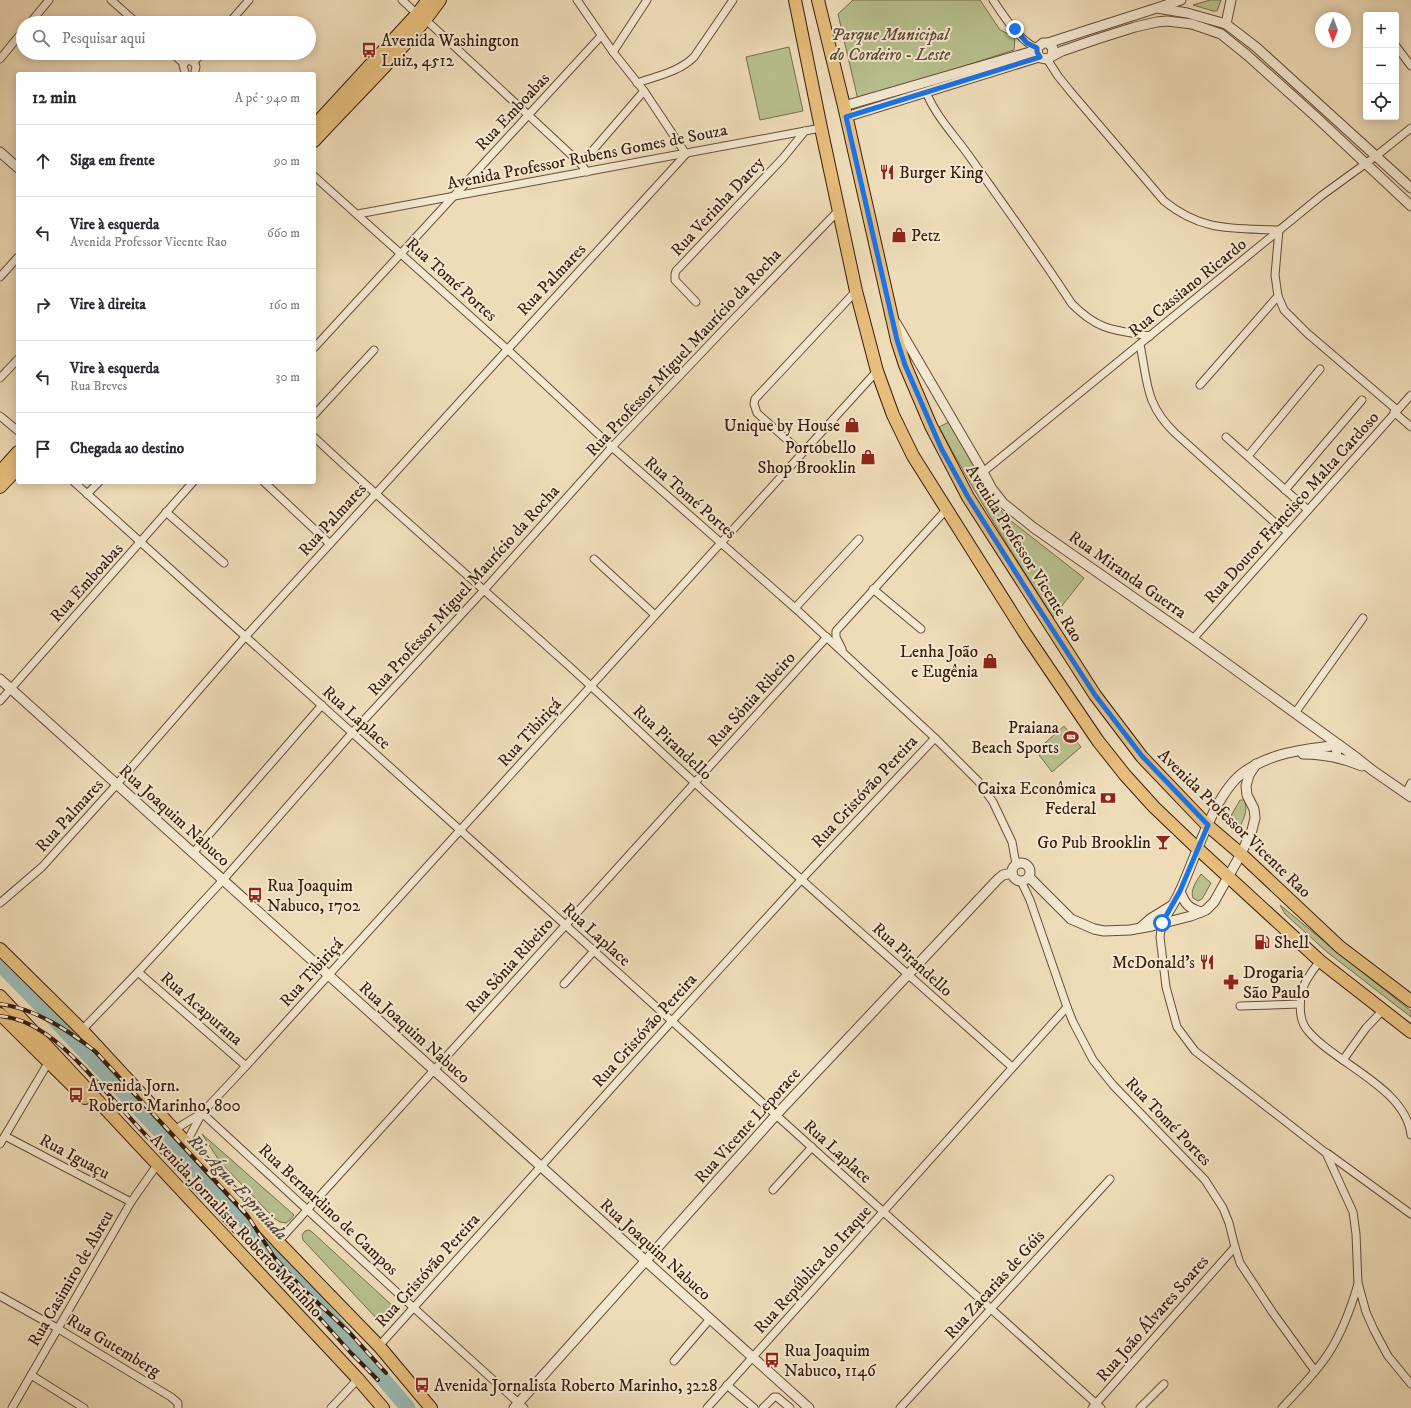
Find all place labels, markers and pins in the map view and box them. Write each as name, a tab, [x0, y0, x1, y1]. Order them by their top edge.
place label: Avenida Washington Luiz, 4512	[381, 30, 519, 72]
bus stop icon: Avenida Washington Luiz, 4512	[360, 41, 378, 59]
place label: Burger King	[899, 162, 984, 184]
restaurant icon: Burger King	[878, 163, 896, 181]
place label: Petz	[911, 225, 941, 247]
shop icon: Petz	[890, 226, 908, 244]
place label: Unique by House	[724, 415, 840, 437]
shop icon: Unique by House	[843, 416, 861, 434]
place label: Portobello Shop Brooklin	[758, 437, 856, 479]
shop icon: Portobello Shop Brooklin	[859, 448, 877, 466]
place label: Lenha João e Eugênia	[900, 641, 979, 683]
shop icon: Lenha João e Eugênia	[981, 652, 999, 670]
place label: Praiana Beach Sports	[971, 717, 1060, 759]
sports icon: Praiana Beach Sports	[1062, 728, 1080, 746]
place label: Caixa Econômica Federal	[977, 778, 1097, 820]
bank icon: Caixa Econômica Federal	[1099, 789, 1117, 807]
place label: Go Pub Brooklin	[1037, 832, 1151, 854]
bar icon: Go Pub Brooklin	[1154, 833, 1172, 851]
place label: Rua Joaquim Nabuco, 1702	[267, 875, 361, 917]
bus stop icon: Rua Joaquim Nabuco, 1702	[246, 886, 264, 904]
place label: Shell	[1274, 932, 1309, 954]
fuel station icon: Shell	[1253, 933, 1271, 951]
place label: McDonald's	[1112, 952, 1195, 974]
restaurant icon: McDonald's	[1198, 953, 1216, 971]
place label: Drogaria São Paulo	[1243, 962, 1310, 1004]
pharmacy icon: Drogaria São Paulo	[1222, 973, 1240, 991]
place label: Avenida Jorn. Roberto Marinho, 800	[88, 1075, 241, 1117]
bus stop icon: Avenida Jorn. Roberto Marinho, 800	[67, 1086, 85, 1104]
place label: Rua Joaquim Nabuco, 1146	[784, 1340, 877, 1382]
bus stop icon: Rua Joaquim Nabuco, 1146	[763, 1351, 781, 1369]
place label: Avenida Jornalista Roberto Marinho, 3228	[434, 1375, 718, 1397]
bus stop icon: Avenida Jornalista Roberto Marinho, 3228	[413, 1376, 431, 1394]

